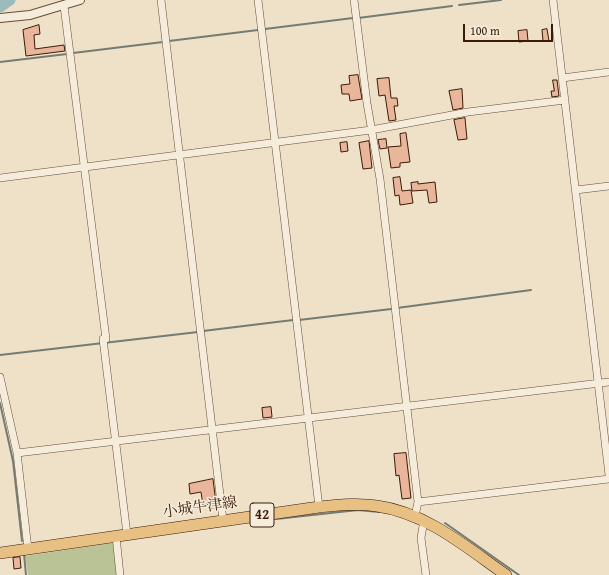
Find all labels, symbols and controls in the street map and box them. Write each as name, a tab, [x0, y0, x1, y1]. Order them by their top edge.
scale bar	[465, 16, 555, 42]
text: 100 m	[470, 22, 500, 39]
street label: 小城牛津線	[162, 494, 238, 522]
road number: 42	[250, 503, 274, 527]

